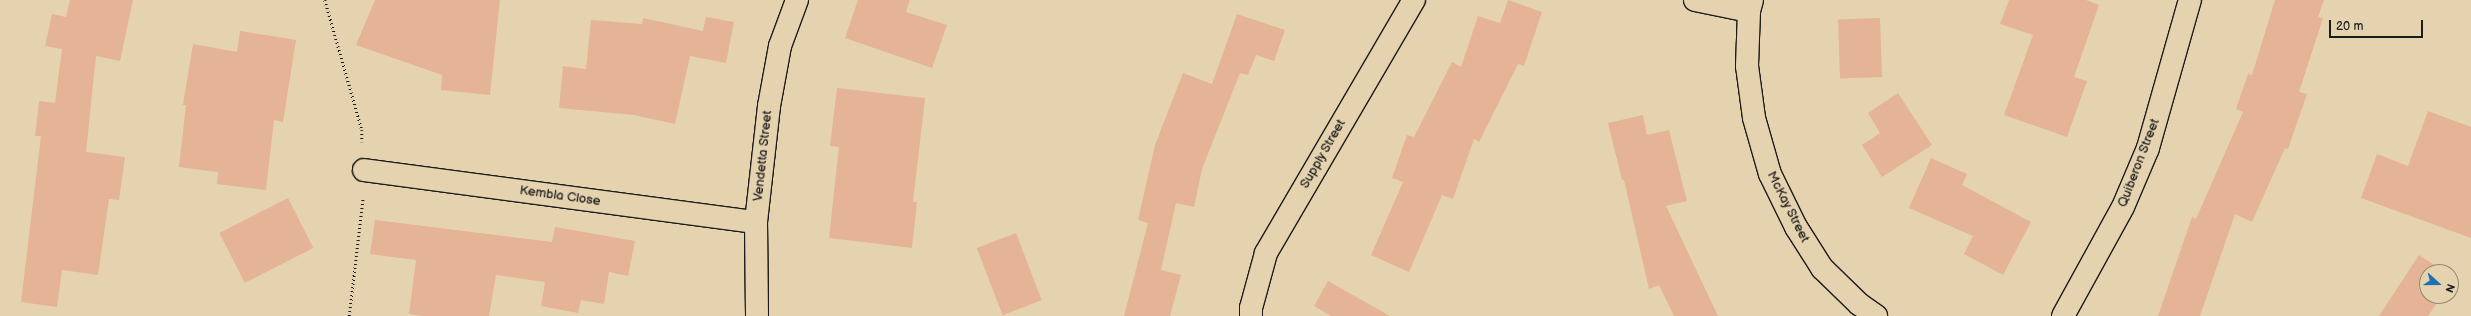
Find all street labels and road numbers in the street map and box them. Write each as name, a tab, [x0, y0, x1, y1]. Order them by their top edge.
street label: Vendetta Street	[750, 110, 776, 202]
street label: Supply Street	[1297, 116, 1349, 192]
street label: Quiberon Street	[2115, 116, 2163, 210]
street label: McKay Street	[1763, 168, 1813, 246]
street label: Kembla Close	[519, 183, 601, 209]

